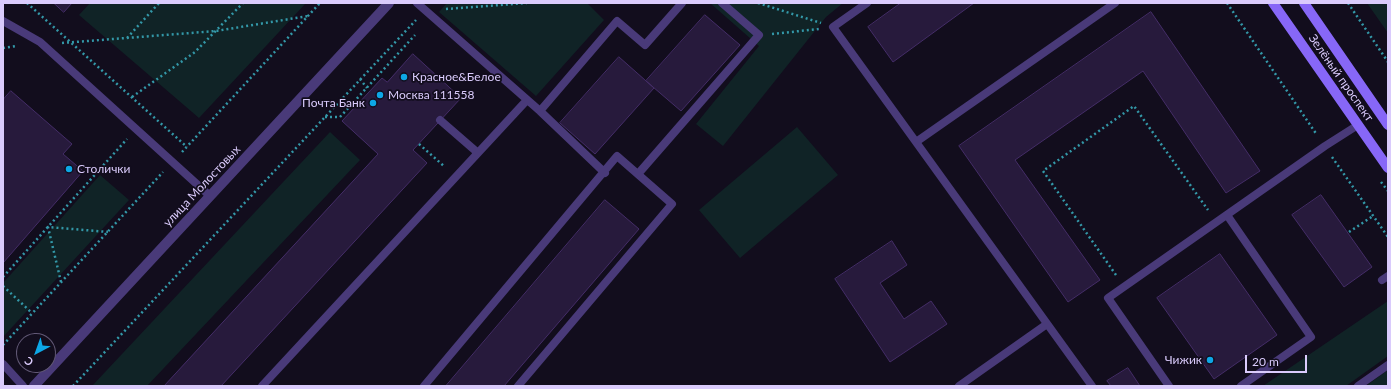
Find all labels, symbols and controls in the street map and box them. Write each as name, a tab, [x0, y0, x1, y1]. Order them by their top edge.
street label: Зелёный проспект	[1305, 32, 1377, 124]
place label: Красное&Белое	[412, 70, 501, 84]
marker: Красное&Белое	[399, 72, 409, 82]
place label: Москва 111558	[388, 88, 474, 102]
marker: Москва 111558	[375, 90, 385, 100]
place label: Почта Банк	[302, 96, 365, 110]
marker: Почта Банк	[368, 98, 378, 108]
street label: улица Молостовых	[161, 142, 243, 230]
place label: Столички	[77, 162, 130, 176]
marker: Столички	[64, 164, 74, 174]
north arrow	[16, 333, 56, 373]
scale bar	[1247, 347, 1309, 373]
place label: Чижик	[1165, 353, 1202, 367]
text: С	[21, 354, 35, 369]
text: 20 m	[1252, 354, 1279, 369]
marker: Чижик	[1205, 355, 1215, 365]

